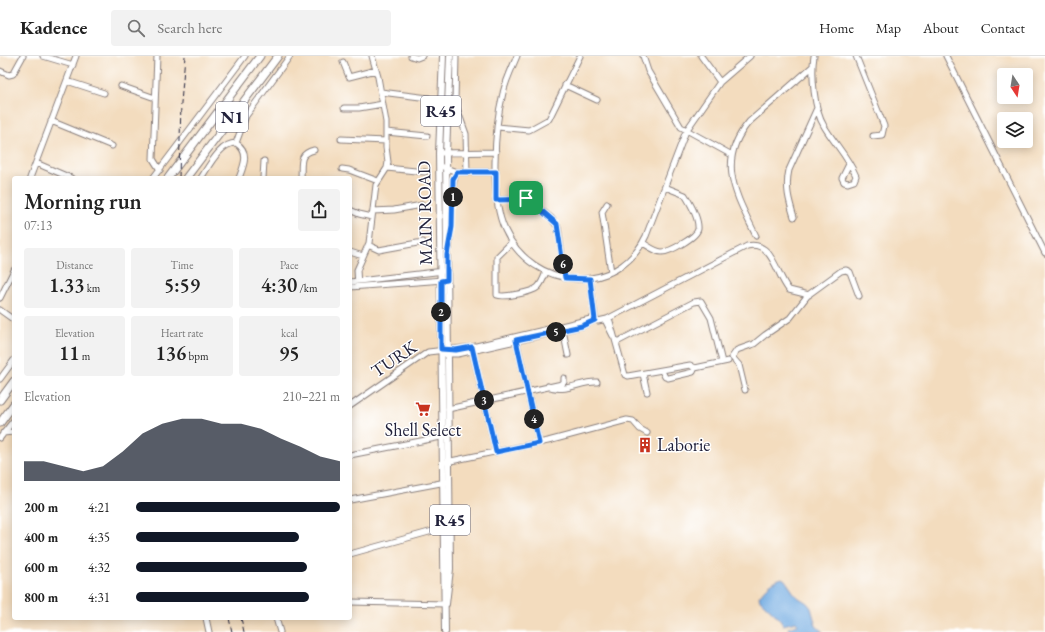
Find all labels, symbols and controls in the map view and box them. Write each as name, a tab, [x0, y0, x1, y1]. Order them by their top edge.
search box	[111, 10, 391, 46]
text: Kadence	[20, 15, 87, 40]
icon: search	[125, 17, 147, 39]
text: Search here	[157, 18, 222, 37]
text: Home	[819, 19, 854, 37]
text: Map	[876, 19, 901, 37]
text: About	[923, 19, 959, 37]
text: Contact	[981, 19, 1025, 37]
north arrow	[997, 68, 1033, 104]
map controls	[997, 68, 1033, 148]
road number: R45	[421, 96, 461, 126]
road number: N1	[216, 102, 248, 132]
button: layers	[997, 112, 1033, 148]
street label: MAIN ROAD	[412, 160, 437, 266]
pin	[509, 181, 543, 215]
text: Morning run	[24, 187, 142, 216]
pin: 1	[443, 187, 463, 207]
icon: arrive	[515, 187, 537, 209]
button: share	[298, 189, 340, 231]
text: 1	[450, 190, 456, 204]
text: 07:13	[24, 217, 52, 234]
pin: 6	[553, 254, 573, 274]
text: 6	[560, 257, 566, 271]
text: Distance	[56, 258, 93, 272]
text: Time	[171, 258, 193, 272]
text: Pace	[280, 258, 299, 272]
text: 1.33	[49, 272, 85, 298]
text: 5:59	[164, 272, 200, 298]
text: 4:30	[261, 272, 297, 298]
text: km	[85, 281, 100, 295]
text: /km	[297, 281, 318, 295]
pin: 2	[431, 302, 451, 322]
text: 2	[438, 305, 444, 319]
pin: 5	[546, 322, 566, 342]
text: 5	[553, 325, 559, 339]
text: Elevation	[55, 326, 94, 340]
text: Heart rate	[161, 326, 203, 340]
text: kcal	[281, 326, 298, 340]
street label: TURK	[366, 335, 422, 382]
text: 11	[59, 340, 80, 366]
text: 136	[156, 340, 186, 366]
text: 95	[279, 340, 300, 366]
text: m	[80, 349, 90, 363]
text: bpm	[186, 349, 208, 363]
text: Elevation	[24, 388, 71, 405]
text: 210–221 m	[283, 388, 340, 405]
pin: 3	[474, 390, 494, 410]
text: 3	[481, 393, 487, 407]
supermarket icon: Shell Select	[414, 400, 432, 418]
pin: 4	[524, 409, 544, 429]
text: 4	[531, 412, 537, 426]
place label: Shell Select	[385, 418, 462, 441]
place label: Laborie	[657, 433, 710, 456]
building icon: Laborie	[636, 436, 654, 454]
text: 200 m	[24, 499, 58, 516]
text: 4:21	[88, 499, 110, 516]
road number: R45	[430, 505, 470, 535]
text: 400 m	[24, 529, 58, 546]
text: 4:35	[88, 529, 110, 546]
text: 600 m	[24, 559, 58, 576]
text: 4:32	[88, 559, 110, 576]
text: 800 m	[24, 589, 58, 606]
text: 4:31	[88, 589, 110, 606]

